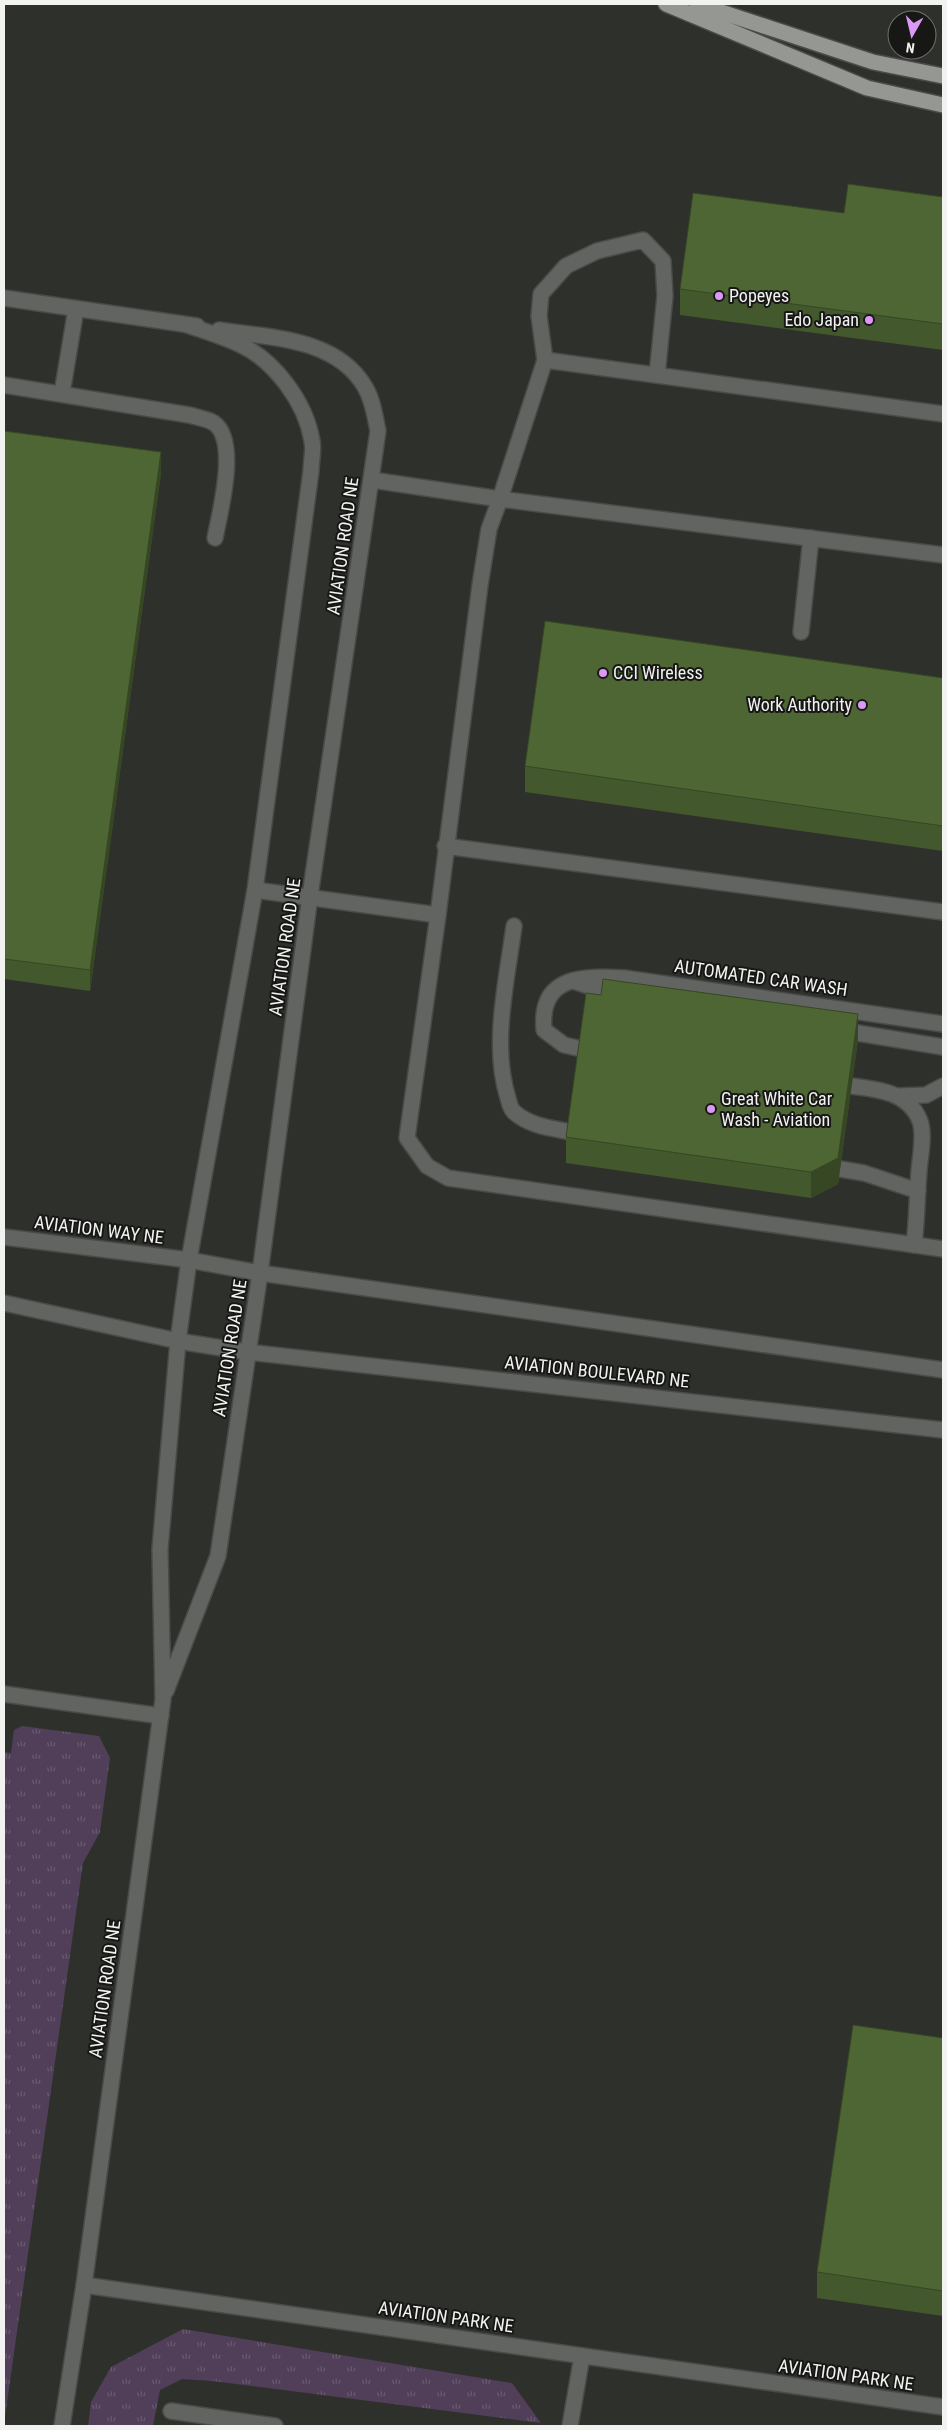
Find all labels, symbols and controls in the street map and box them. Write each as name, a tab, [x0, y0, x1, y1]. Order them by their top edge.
north arrow	[887, 10, 937, 60]
text: N	[905, 39, 916, 56]
place label: Popeyes	[729, 285, 789, 306]
marker: Popeyes	[713, 290, 725, 302]
place label: Edo Japan	[785, 309, 859, 330]
marker: Edo Japan	[863, 314, 875, 326]
street label: AVIATION ROAD NE	[322, 476, 363, 616]
place label: CCI Wireless	[613, 662, 703, 683]
marker: CCI Wireless	[597, 667, 609, 679]
place label: Work Authority	[747, 694, 852, 715]
marker: Work Authority	[856, 699, 868, 711]
street label: AVIATION ROAD NE	[264, 877, 305, 1017]
street label: AUTOMATED CAR WASH	[673, 955, 849, 1000]
place label: Great White Car Wash - Aviation	[721, 1088, 833, 1130]
marker: Great White Car Wash - Aviation	[705, 1103, 717, 1115]
street label: AVIATION WAY NE	[33, 1211, 165, 1248]
street label: AVIATION ROAD NE	[208, 1278, 251, 1418]
street label: AVIATION BOULEVARD NE	[504, 1351, 691, 1392]
street label: AVIATION ROAD NE	[84, 1919, 125, 2059]
street label: AVIATION PARK NE	[377, 2297, 515, 2336]
street label: AVIATION PARK NE	[777, 2355, 915, 2394]

